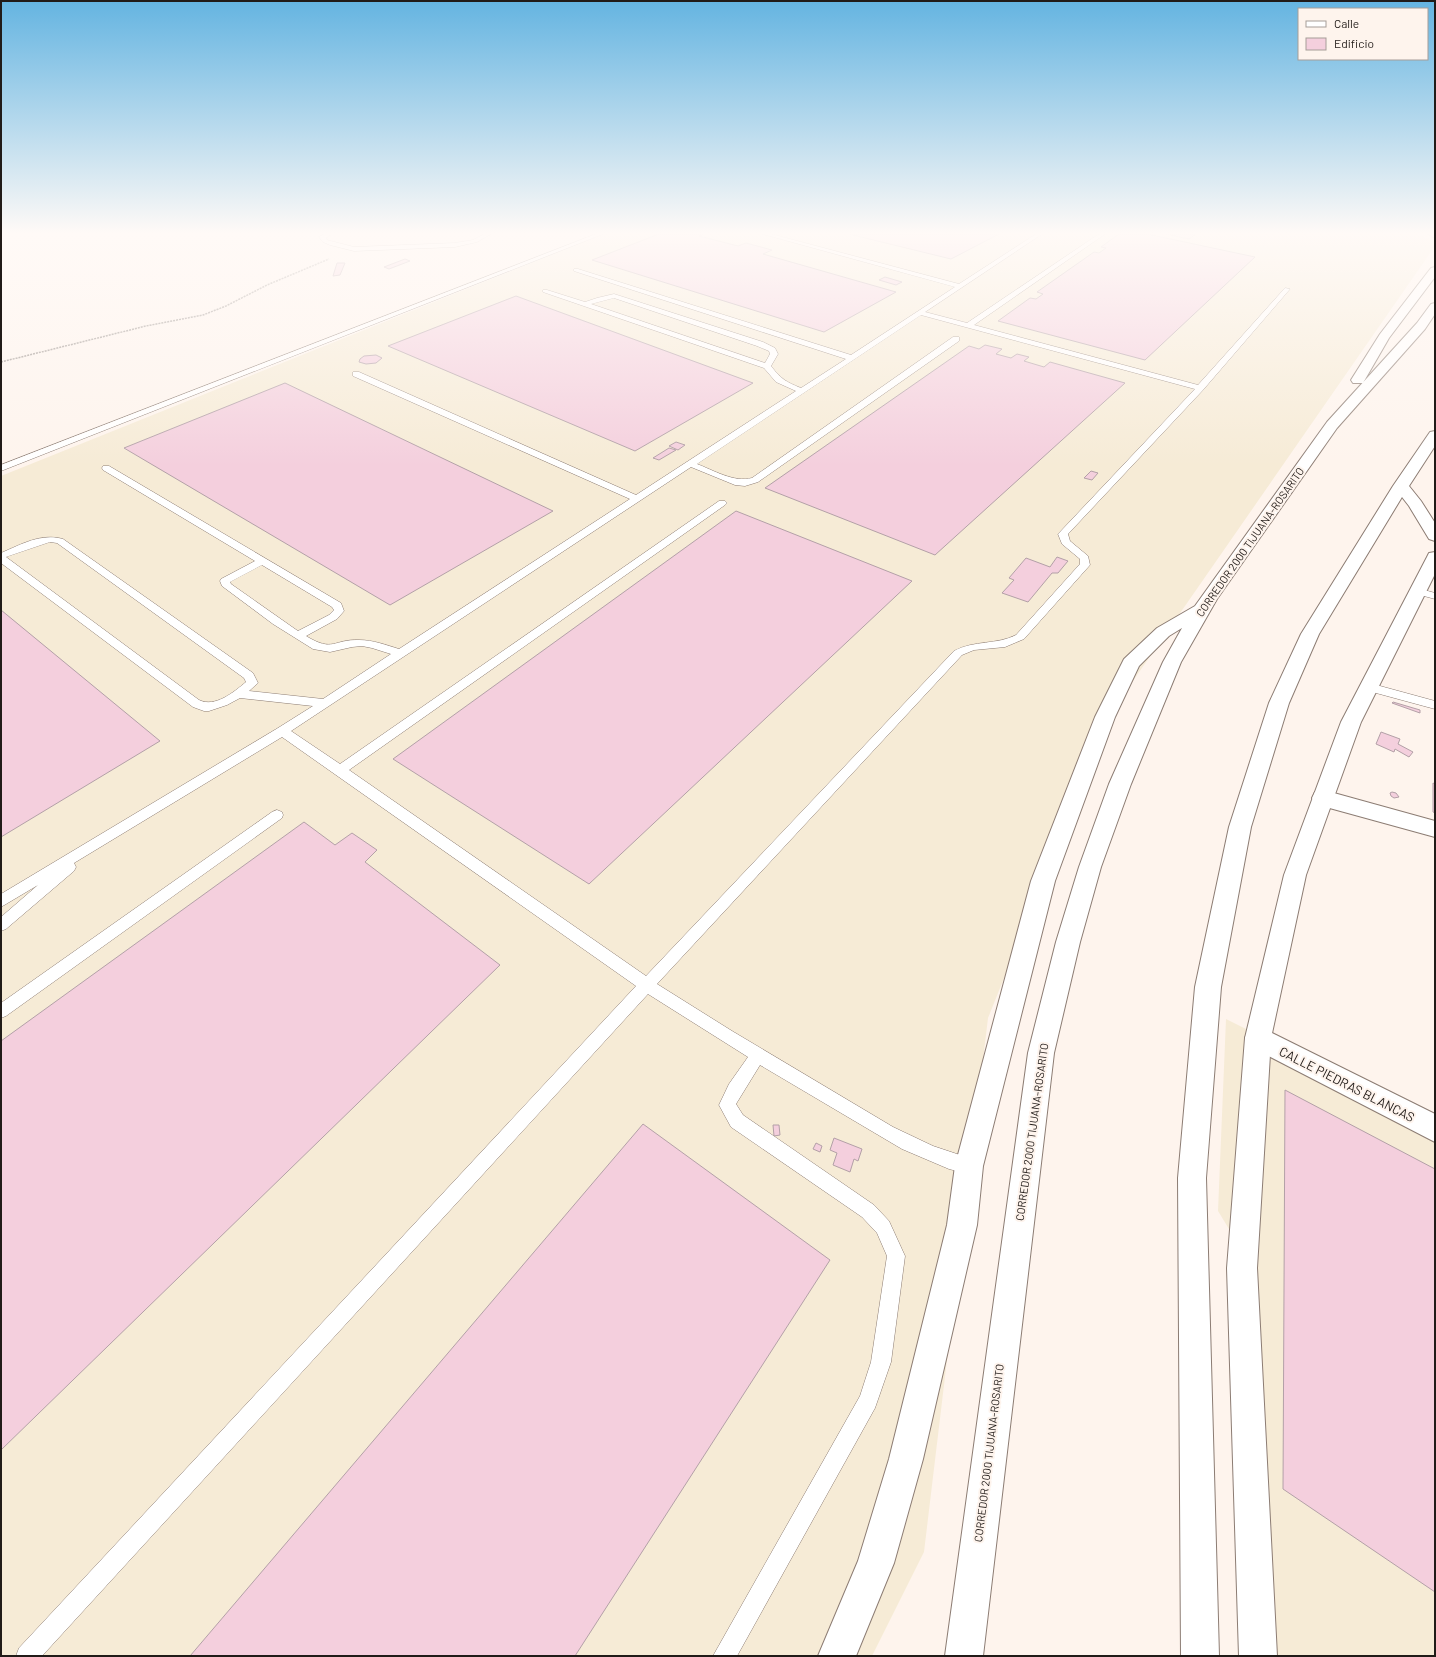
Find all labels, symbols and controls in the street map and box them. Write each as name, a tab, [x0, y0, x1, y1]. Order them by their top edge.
legend	[1298, 8, 1428, 60]
text: Calle	[1334, 16, 1359, 30]
text: Edificio	[1334, 36, 1374, 50]
street label: CORREDOR 2000 TIJUANA-ROSARITO	[1193, 464, 1306, 619]
street label: CORREDOR 2000 TIJUANA-ROSARITO	[1013, 1042, 1050, 1222]
street label: CALLE PIEDRAS BLANCAS	[1277, 1043, 1417, 1125]
street label: CORREDOR 2000 TIJUANA-ROSARITO	[971, 1363, 1006, 1543]

